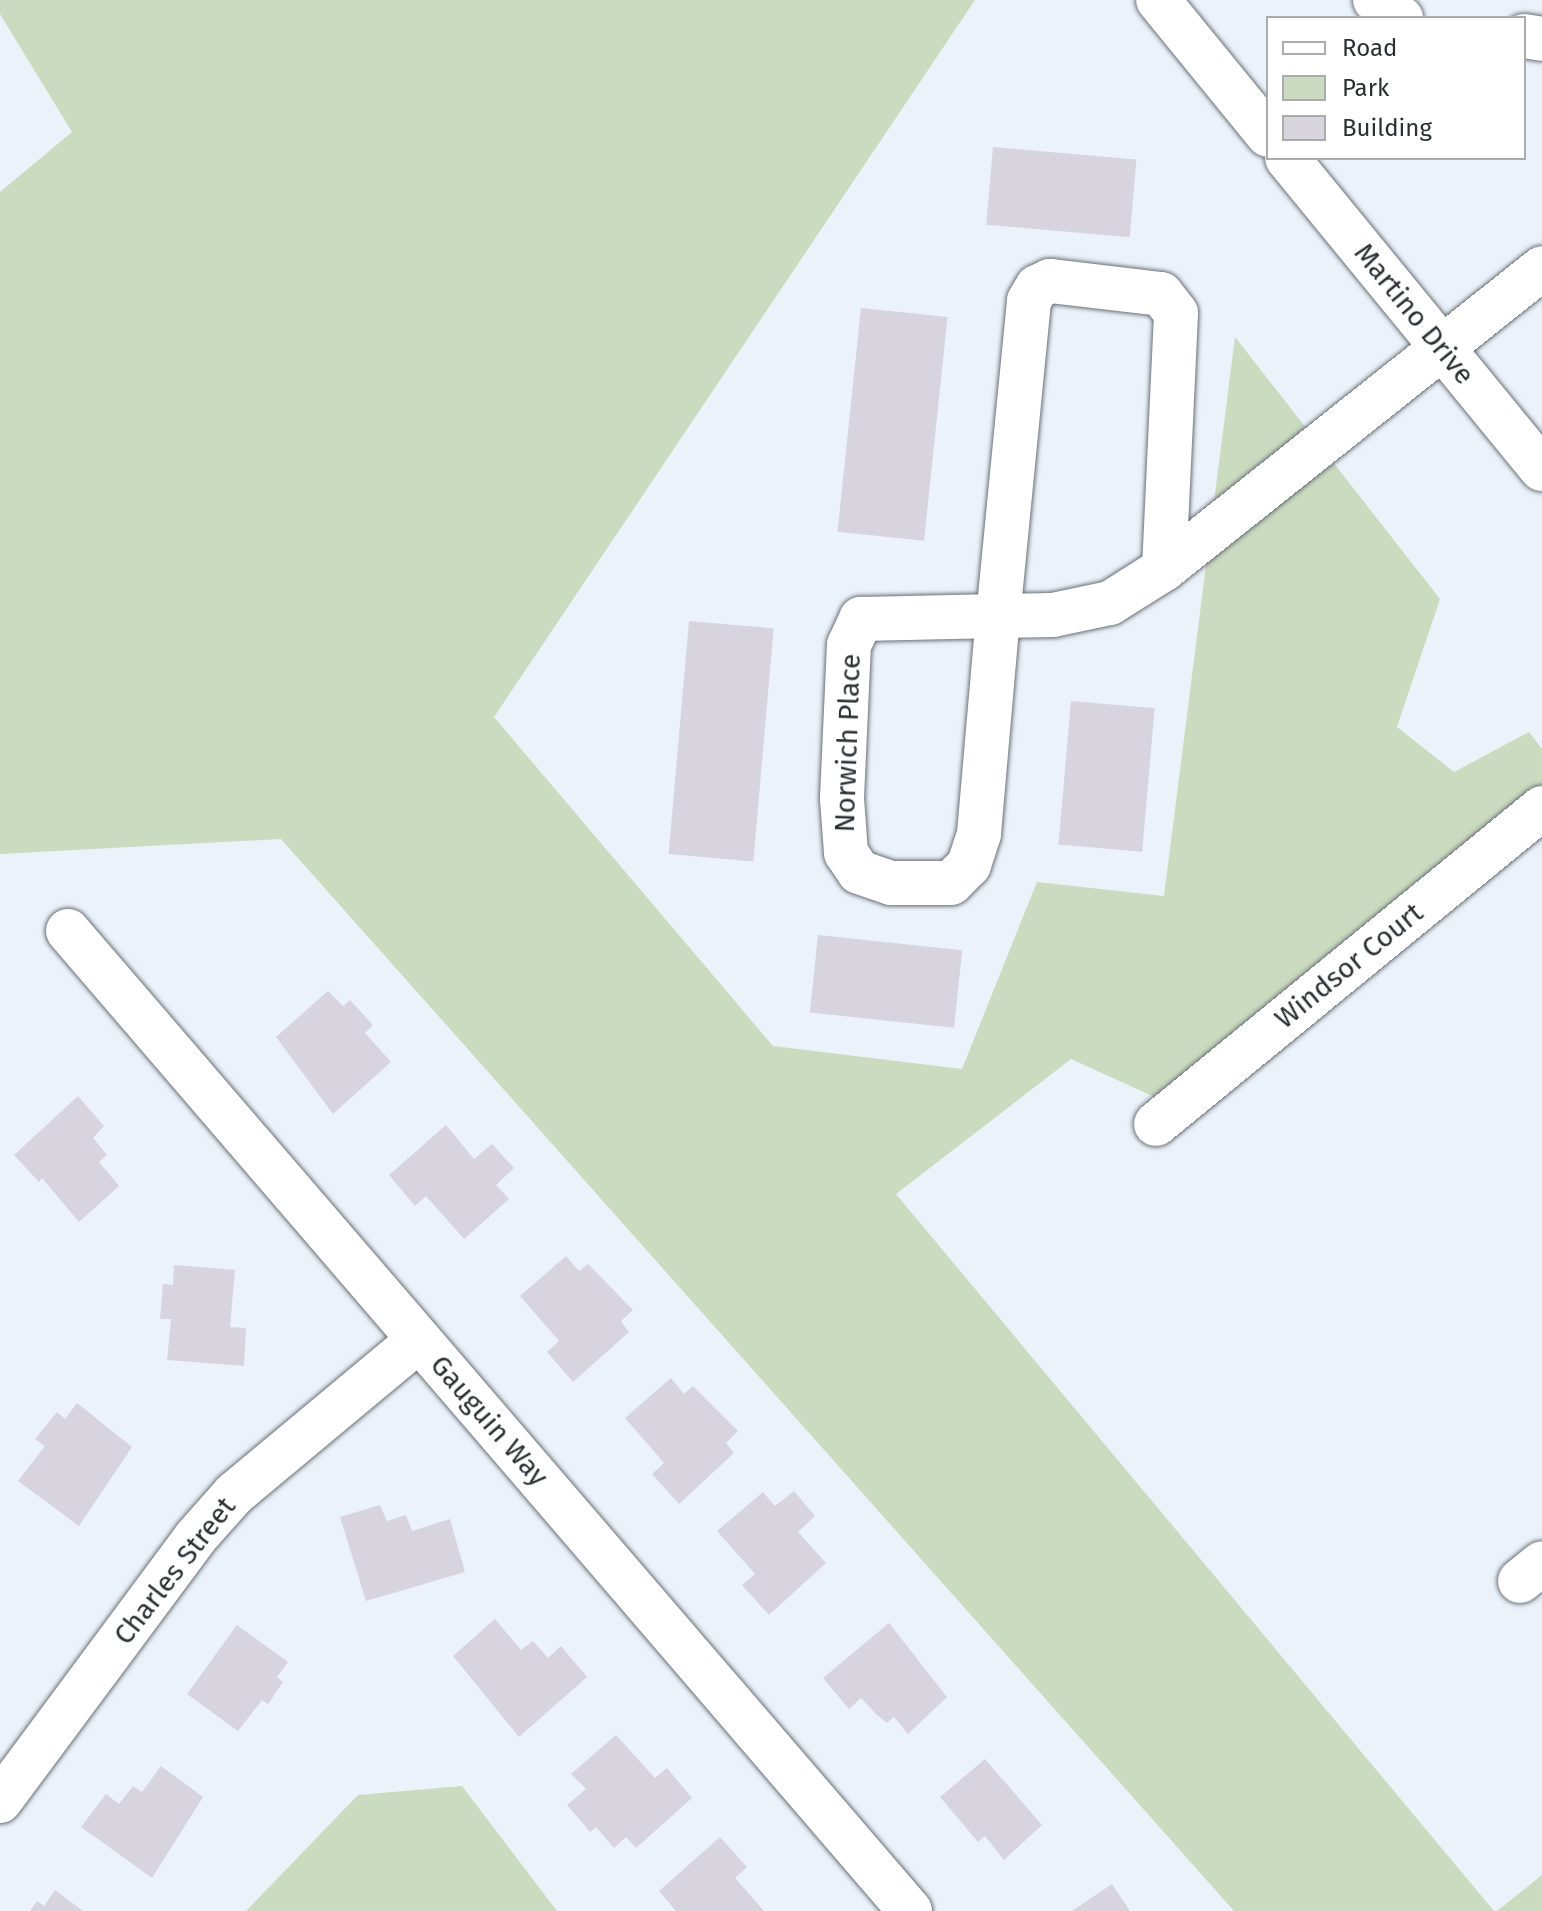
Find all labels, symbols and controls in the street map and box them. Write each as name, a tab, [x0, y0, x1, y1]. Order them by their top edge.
legend	[1266, 16, 1526, 160]
text: Road	[1342, 34, 1397, 62]
text: Park	[1342, 74, 1389, 102]
text: Building	[1342, 114, 1432, 142]
street label: Martino Drive	[1347, 237, 1481, 391]
street label: Norwich Place	[828, 653, 868, 833]
street label: Windsor Court	[1268, 896, 1430, 1036]
street label: Gauguin Way	[423, 1349, 555, 1493]
street label: Charles Street	[107, 1491, 243, 1651]

